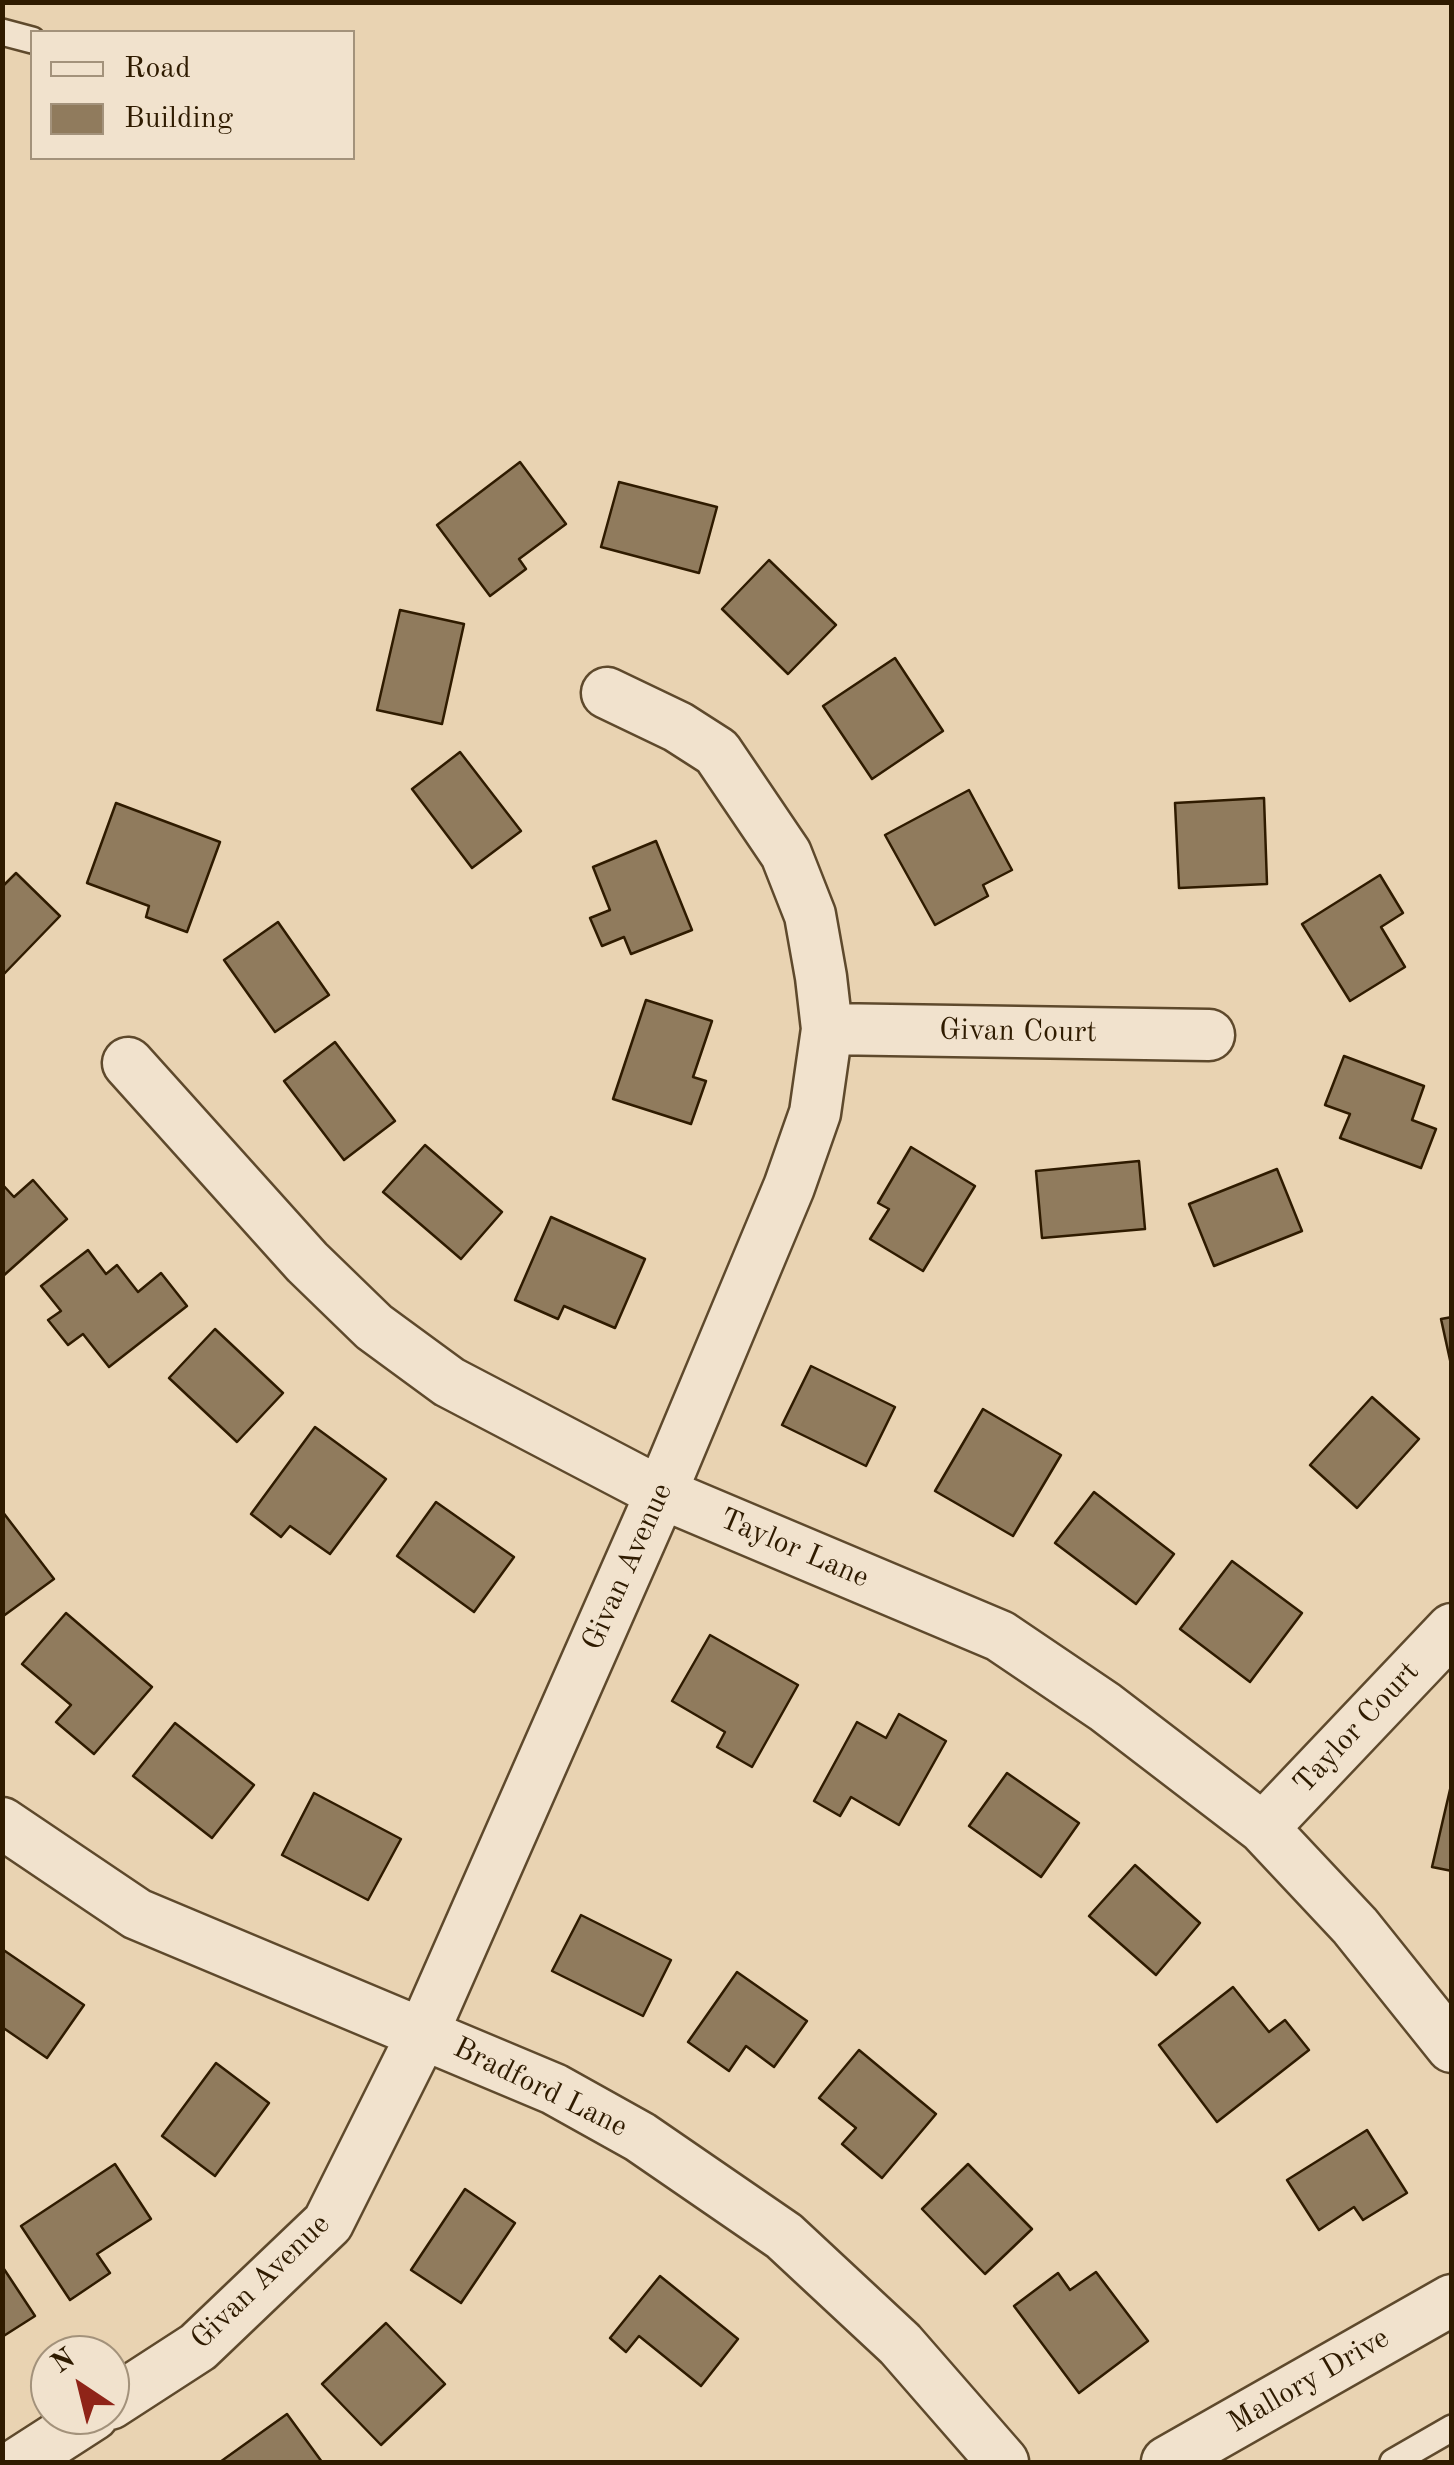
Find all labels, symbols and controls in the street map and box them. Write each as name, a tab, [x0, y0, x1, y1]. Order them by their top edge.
legend	[30, 30, 355, 160]
text: Road	[124, 54, 191, 84]
text: Building	[124, 104, 233, 134]
street label: Givan Court	[939, 1013, 1097, 1051]
street label: Givan Avenue	[575, 1478, 681, 1656]
street label: Taylor Lane	[714, 1501, 874, 1597]
street label: Taylor Court	[1287, 1654, 1427, 1802]
street label: Bradford Lane	[447, 2030, 633, 2146]
street label: Givan Avenue	[184, 2207, 338, 2357]
street label: Mallory Drive	[1222, 2320, 1396, 2442]
north arrow	[30, 2335, 130, 2435]
text: N	[47, 2344, 81, 2380]

